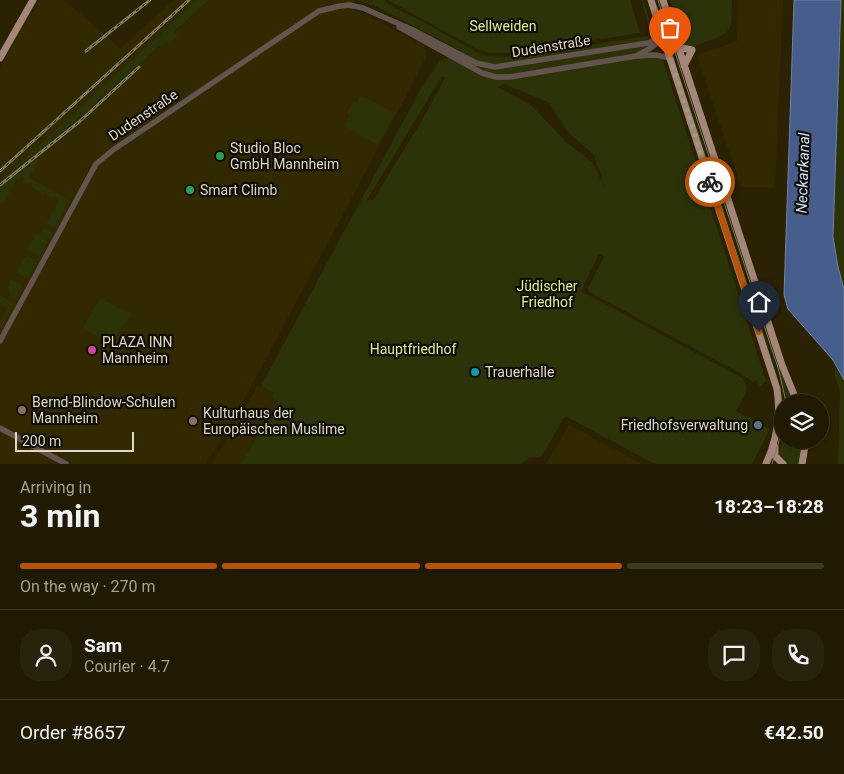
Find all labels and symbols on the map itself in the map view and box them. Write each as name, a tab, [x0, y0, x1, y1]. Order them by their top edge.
pin	[649, 7, 691, 58]
park label: Sellweiden	[470, 18, 536, 34]
street label: Dudenstraße	[510, 32, 592, 60]
street label: Dudenstraße	[106, 86, 180, 144]
water label: Neckarkanal	[793, 132, 813, 214]
place label: Studio Bloc GmbH Mannheim	[230, 140, 339, 172]
marker: Studio Bloc GmbH Mannheim	[214, 150, 226, 162]
courier	[685, 157, 735, 207]
place label: Smart Climb	[200, 182, 278, 198]
marker: Smart Climb	[184, 184, 196, 196]
park label: Jüdischer Friedhof	[516, 278, 578, 310]
pin	[738, 281, 780, 332]
place label: PLAZA INN Mannheim	[102, 334, 173, 366]
park label: Hauptfriedhof	[370, 341, 456, 357]
marker: PLAZA INN Mannheim	[86, 344, 98, 356]
place label: Trauerhalle	[485, 364, 554, 380]
marker: Trauerhalle	[469, 366, 481, 378]
place label: Bernd-Blindow-Schulen Mannheim	[32, 394, 176, 426]
marker: Bernd-Blindow-Schulen Mannheim	[16, 404, 28, 416]
place label: Kulturhaus der Europäischen Muslime	[203, 405, 345, 437]
marker: Kulturhaus der Europäischen Muslime	[187, 415, 199, 427]
place label: Friedhofsverwaltung	[621, 417, 748, 433]
marker: Friedhofsverwaltung	[752, 419, 764, 431]
scale bar	[15, 429, 134, 452]

